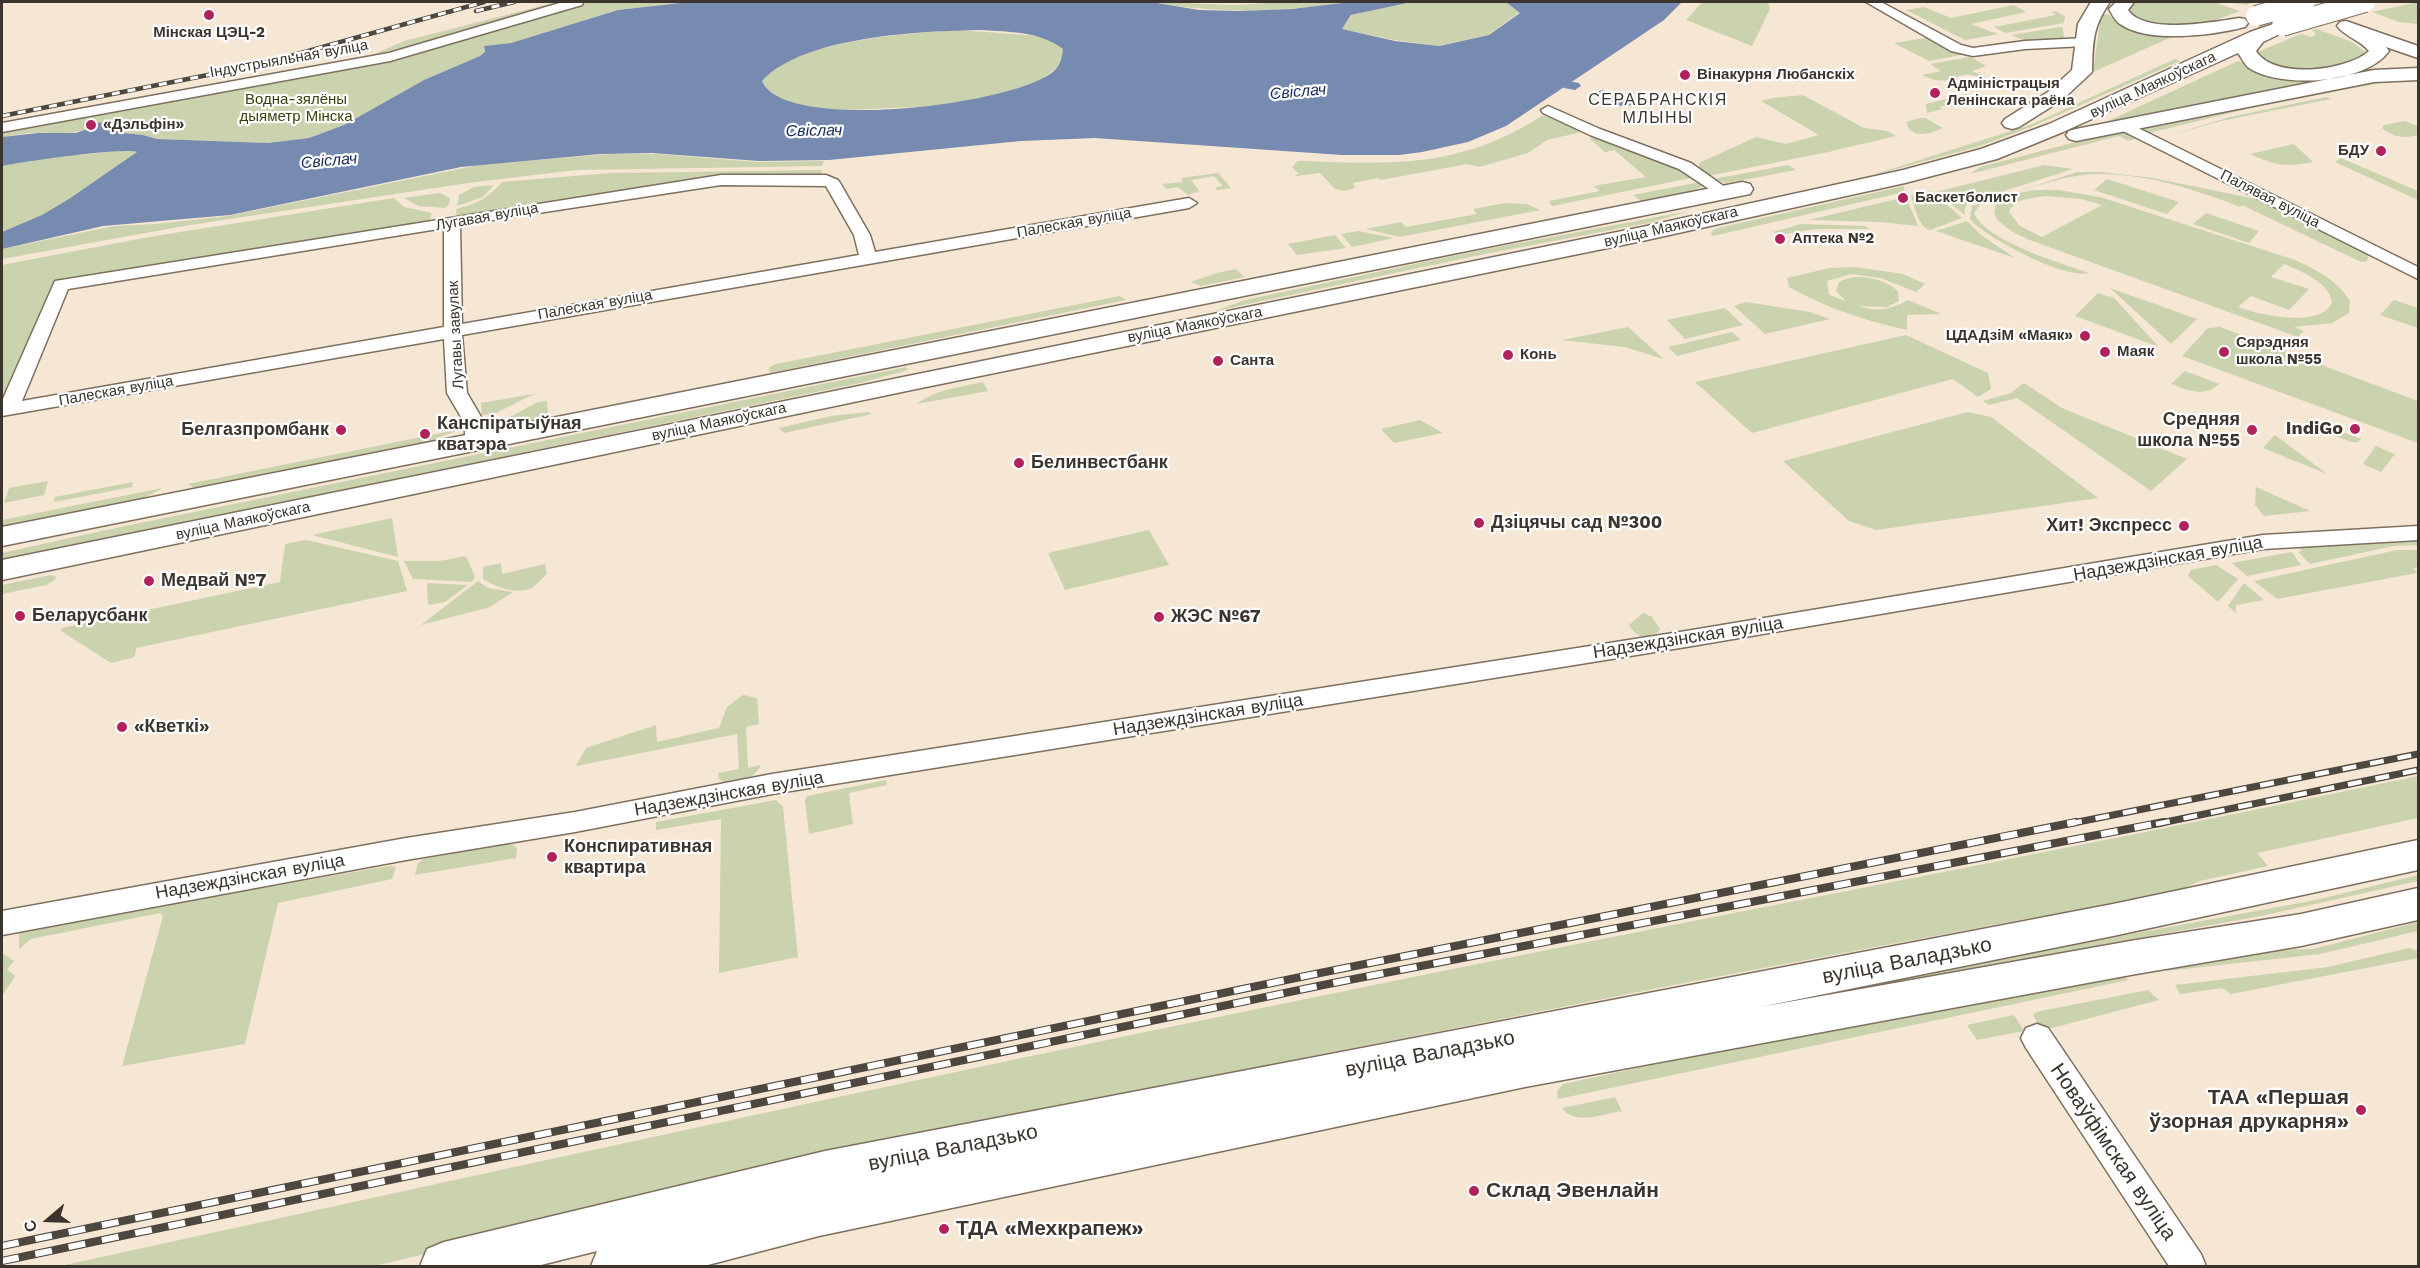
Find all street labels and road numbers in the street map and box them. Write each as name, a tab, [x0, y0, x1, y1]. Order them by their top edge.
street label: Індустрыяльная вуліца	[208, 36, 370, 82]
street label: вуліца Маякоўскага	[2087, 48, 2219, 122]
street label: Палявая вуліца	[2217, 166, 2323, 232]
street label: Лугавая вуліца	[434, 199, 540, 235]
street label: вуліца Маякоўскага	[1602, 203, 1740, 251]
street label: Палеская вуліца	[1015, 204, 1133, 242]
street label: Лугавы завулак	[444, 280, 468, 390]
street label: Палеская вуліца	[536, 286, 654, 324]
street label: вуліца Маякоўскага	[1126, 303, 1264, 347]
street label: Палеская вуліца	[57, 372, 175, 410]
street label: вуліца Маякоўскага	[650, 399, 788, 445]
street label: вуліца Маякоўскага	[174, 498, 312, 544]
street label: Надзеждзінская вуліца	[2072, 532, 2264, 586]
street label: Надзеждзінская вуліца	[1592, 612, 1784, 664]
street label: Надзеждзінская вуліца	[1112, 689, 1304, 741]
street label: Надзеждзінская вуліца	[633, 767, 825, 821]
street label: Надзеждзінская вуліца	[154, 850, 346, 904]
street label: вуліца Валадзько	[1820, 932, 1994, 990]
street label: вуліца Валадзько	[1343, 1025, 1517, 1083]
street label: Новаўфімская вуліца	[2044, 1059, 2182, 1245]
street label: вуліца Валадзько	[866, 1119, 1040, 1177]

